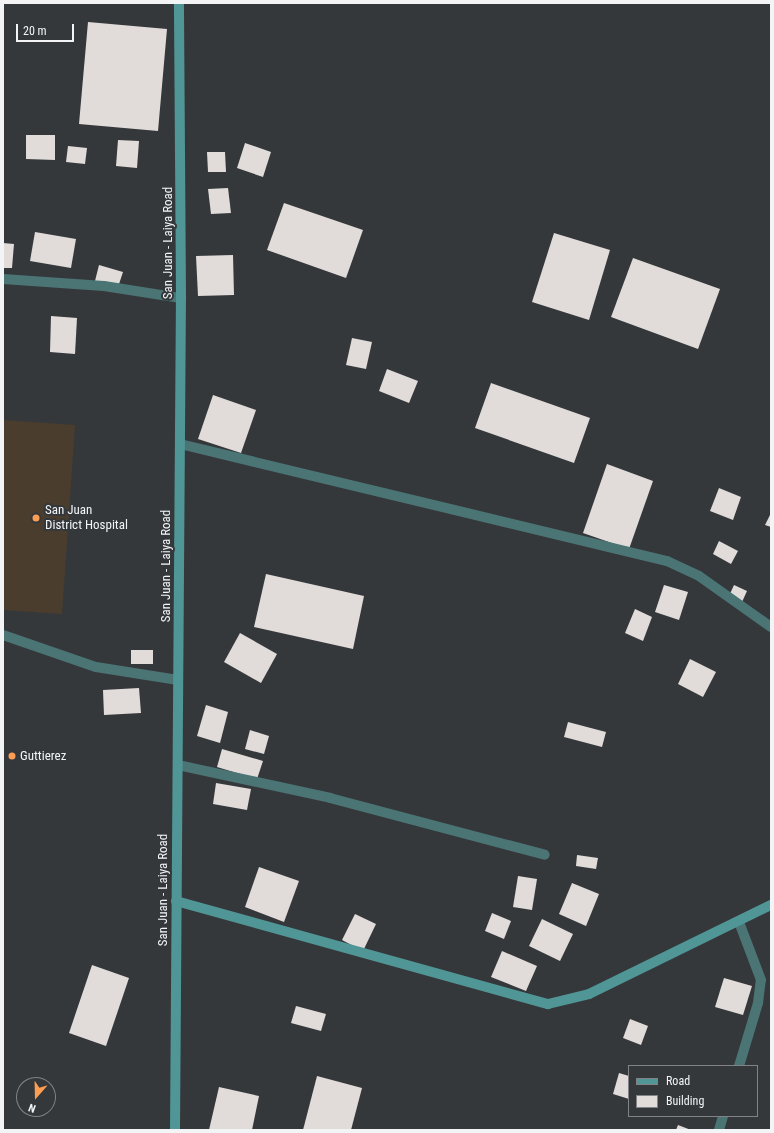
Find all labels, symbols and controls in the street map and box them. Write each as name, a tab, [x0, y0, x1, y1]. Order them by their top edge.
scale bar	[18, 16, 76, 42]
text: 20 m	[23, 24, 47, 38]
street label: San Juan - Laiya Road	[160, 187, 176, 299]
place label: San Juan District Hospital	[45, 503, 128, 534]
street label: San Juan - Laiya Road	[158, 510, 174, 622]
marker: San Juan District Hospital	[30, 512, 42, 524]
place label: Guttierez	[20, 748, 66, 764]
marker: Guttierez	[7, 751, 17, 761]
street label: San Juan - Laiya Road	[155, 834, 171, 946]
legend	[628, 1065, 758, 1117]
text: Road	[666, 1074, 690, 1088]
north arrow	[16, 1077, 56, 1117]
text: Building	[666, 1094, 704, 1108]
text: N	[27, 1101, 37, 1115]

